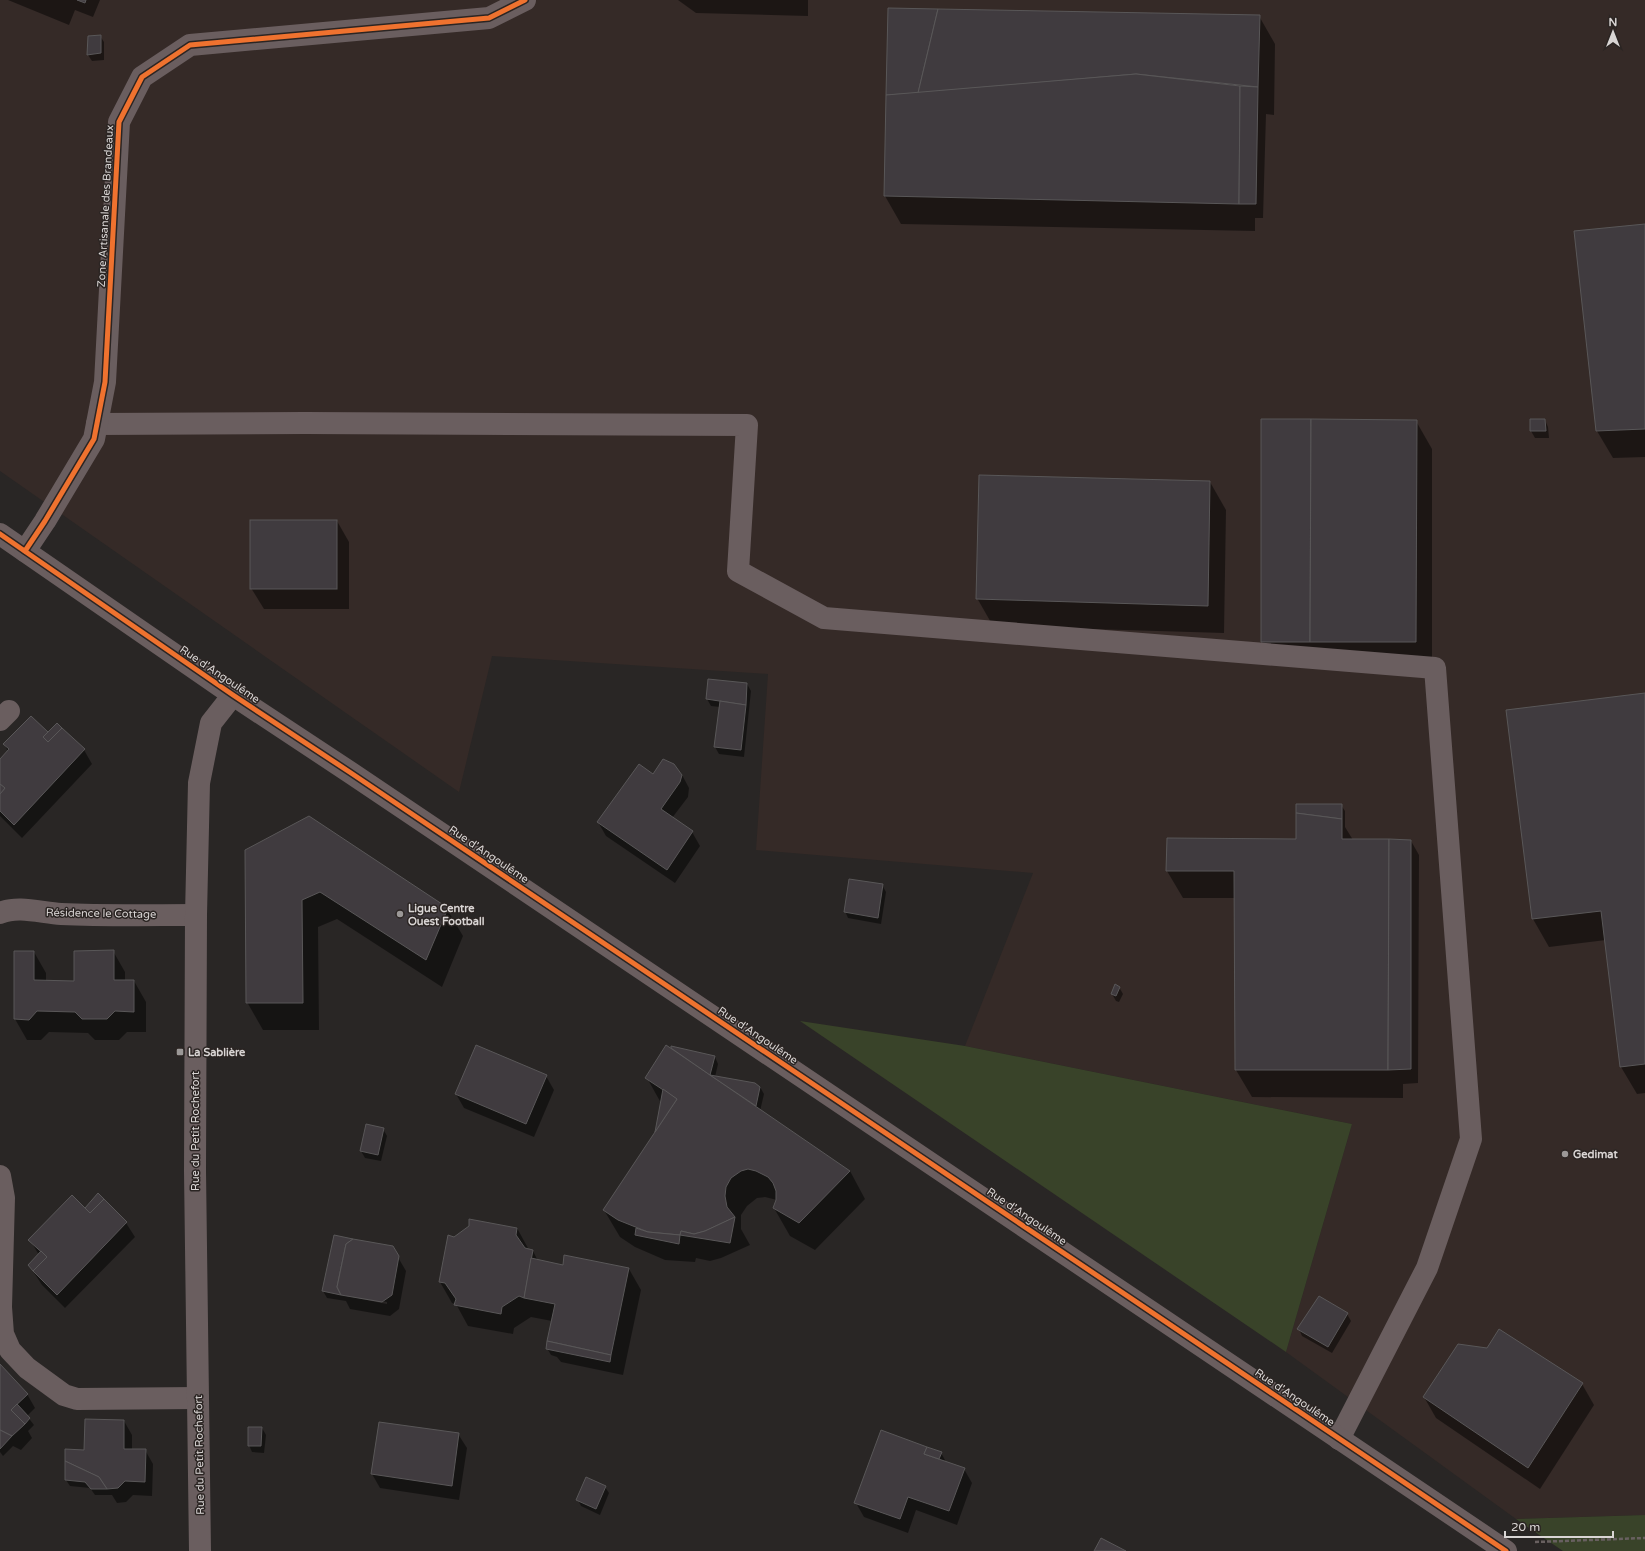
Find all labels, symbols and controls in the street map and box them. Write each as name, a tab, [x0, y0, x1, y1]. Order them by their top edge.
north arrow	[1593, 12, 1633, 52]
text: N	[1609, 16, 1617, 29]
street label: Zone Artisanale des Brandeaux	[95, 124, 116, 288]
street label: Rue d'Angoulême	[177, 643, 262, 706]
street label: Rue d'Angoulême	[446, 823, 531, 886]
place label: Ligue Centre Ouest Football	[408, 902, 485, 928]
street label: Résidence le Cottage	[46, 906, 156, 921]
marker: Ligue Centre Ouest Football	[395, 909, 405, 919]
street label: Rue d'Angoulême	[715, 1004, 800, 1067]
place label: La Sablière	[188, 1046, 246, 1059]
marker: La Sablière	[175, 1047, 185, 1057]
street label: Rue du Petit Rochefort	[189, 1071, 202, 1191]
place label: Gedimat	[1573, 1148, 1618, 1161]
marker: Gedimat	[1560, 1149, 1570, 1159]
street label: Rue d'Angoulême	[984, 1185, 1069, 1248]
street label: Rue d'Angoulême	[1252, 1366, 1337, 1429]
street label: Rue du Petit Rochefort	[192, 1395, 207, 1515]
scale bar	[1505, 1513, 1613, 1539]
text: 20 m	[1511, 1520, 1540, 1534]

